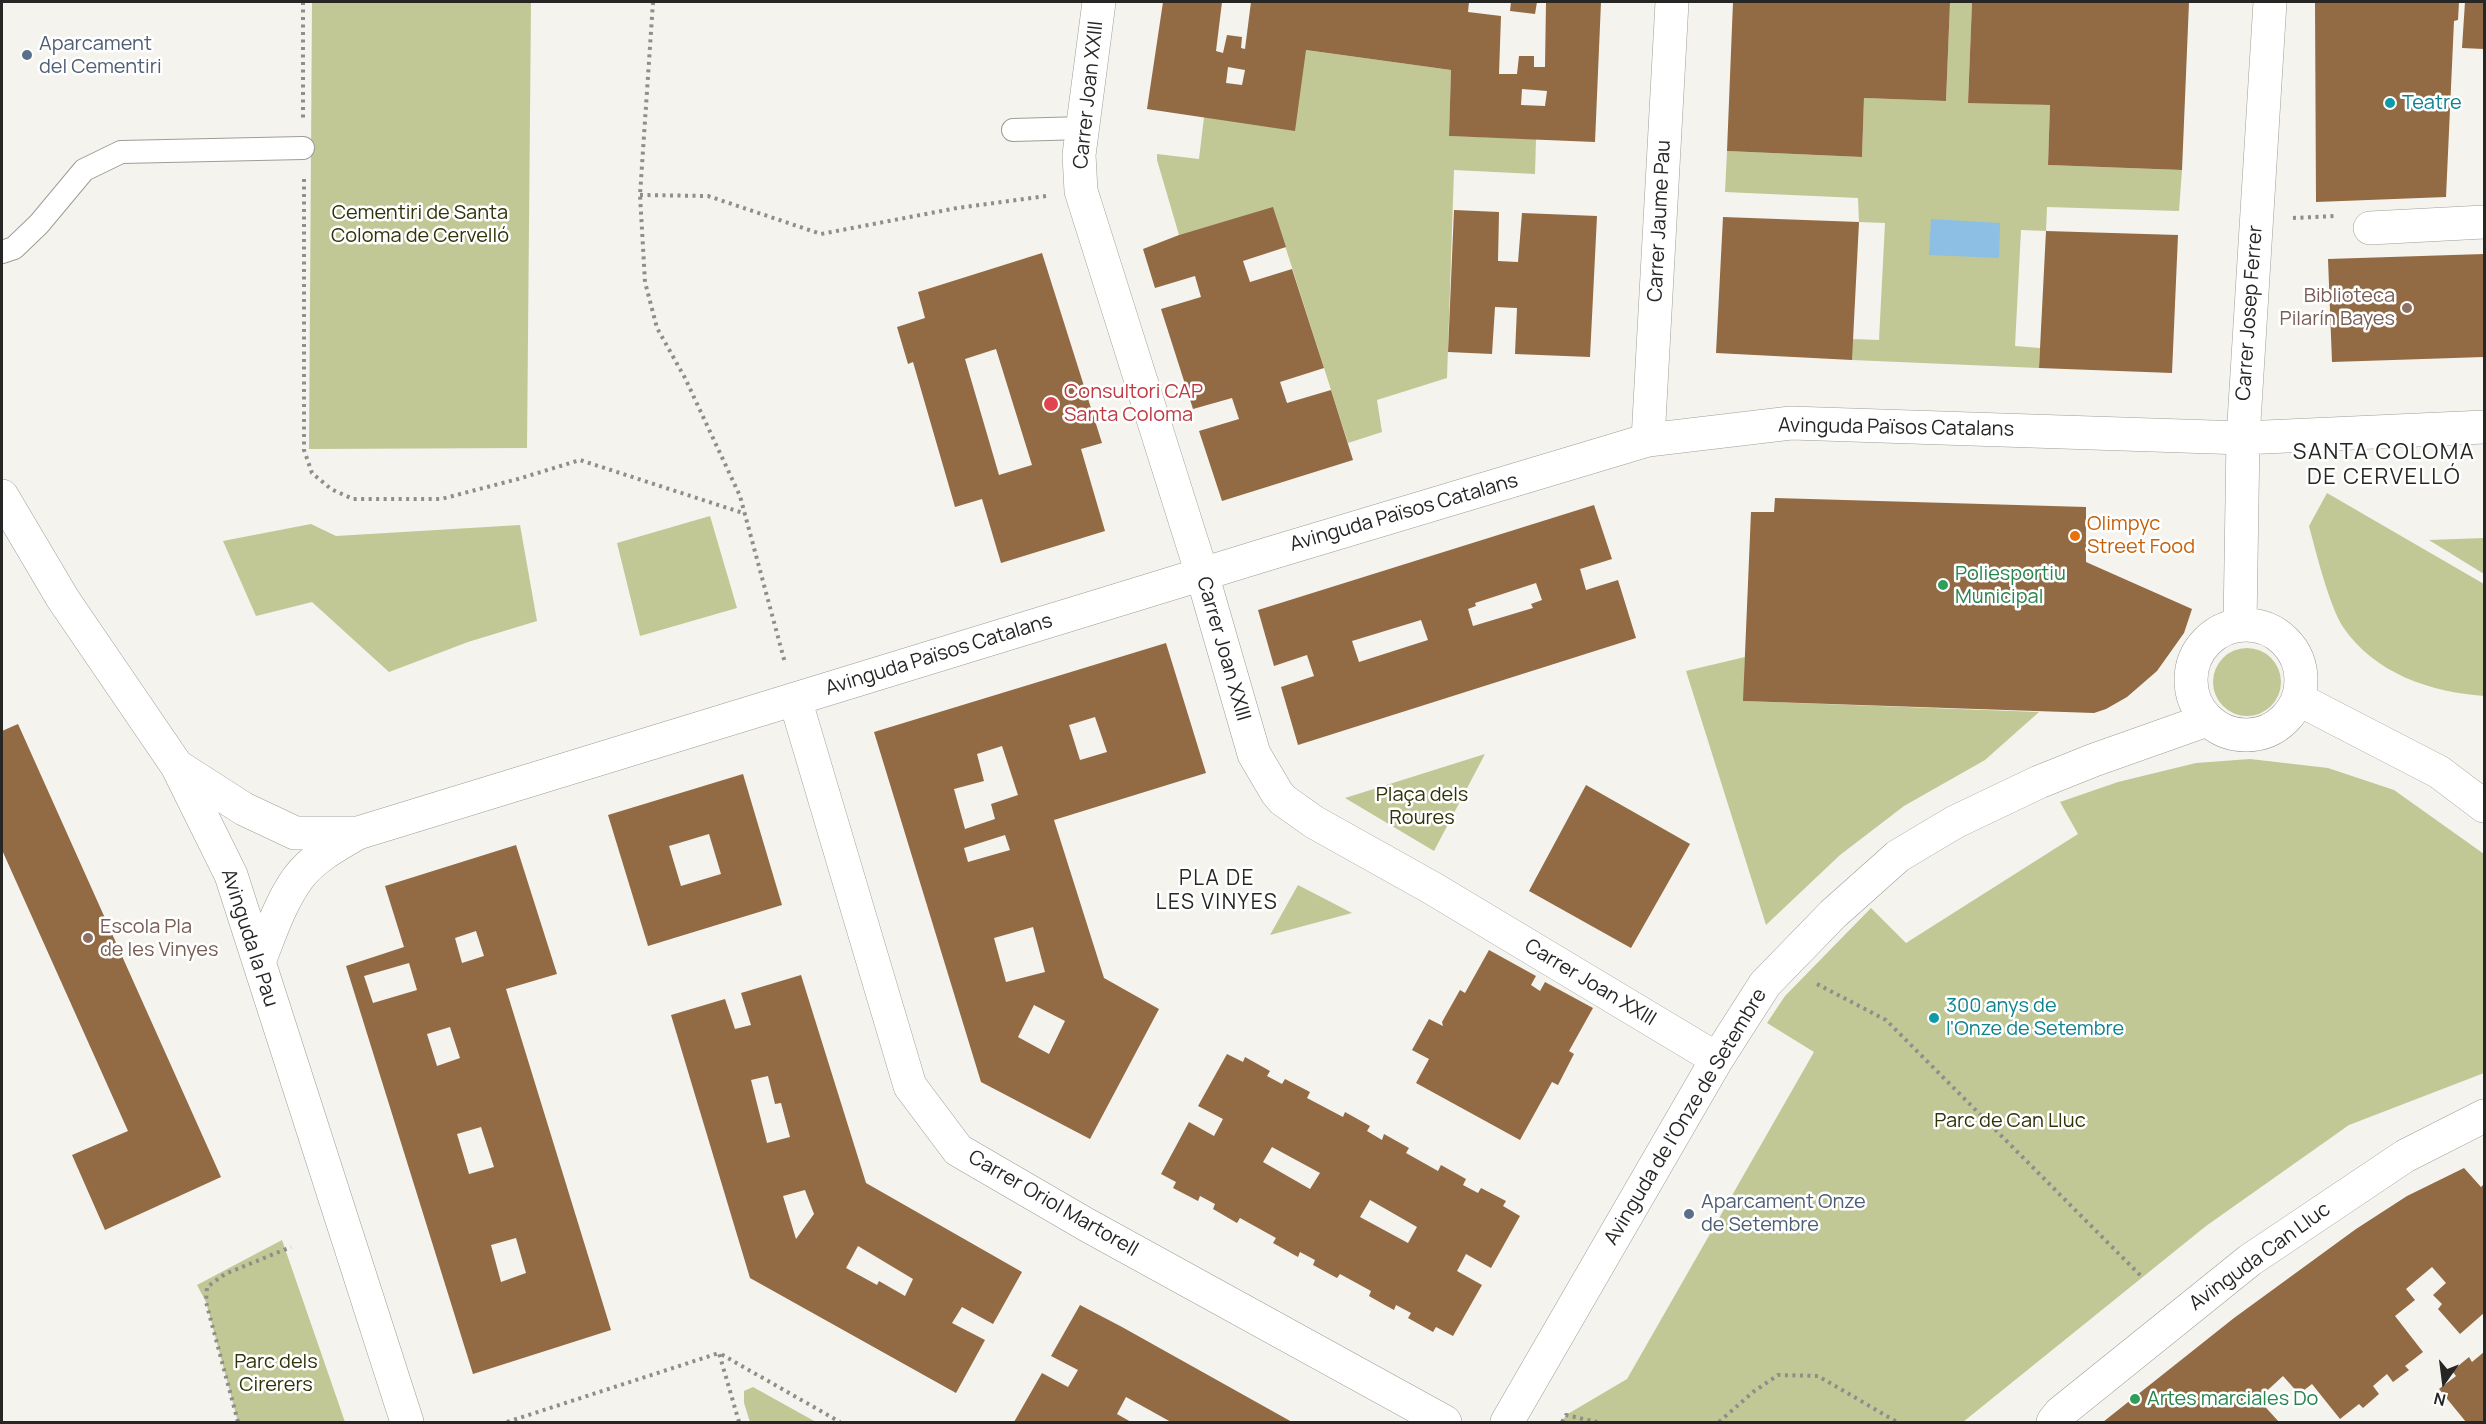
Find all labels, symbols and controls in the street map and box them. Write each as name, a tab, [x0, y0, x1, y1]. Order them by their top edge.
street label: Carrer Joan XXIII	[1069, 20, 1109, 170]
place label: Aparcament del Cementiri	[39, 32, 162, 79]
marker: Aparcament del Cementiri	[20, 48, 34, 62]
place label: Teatre	[2402, 91, 2462, 115]
marker: Teatre	[2383, 96, 2397, 110]
street label: Carrer Jaume Pau	[1644, 139, 1676, 303]
park label: Cementiri de Santa Coloma de Cervelló	[331, 201, 509, 248]
street label: Carrer Josep Ferrer	[2232, 224, 2268, 402]
place label: Biblioteca Pilarín Bayes	[2280, 284, 2395, 331]
marker: Biblioteca Pilarín Bayes	[2400, 301, 2414, 315]
place label: Consultori CAP Santa Coloma	[1064, 380, 1203, 427]
marker: Consultori CAP Santa Coloma	[1042, 395, 1060, 413]
street label: Avinguda Països Catalans	[1778, 414, 2014, 442]
district label: SANTA COLOMA DE CERVELLÓ	[2293, 440, 2475, 492]
street label: Avinguda Països Catalans	[1287, 469, 1521, 557]
place label: Olimpyc Street Food	[2087, 512, 2195, 559]
marker: Olimpyc Street Food	[2068, 529, 2082, 543]
place label: Poliesportiu Municipal	[1955, 562, 2066, 609]
street label: Carrer Joan XXIII	[1191, 574, 1255, 724]
marker: Poliesportiu Municipal	[1936, 578, 1950, 592]
street label: Avinguda Països Catalans	[823, 609, 1055, 701]
park label: Plaça dels Roures	[1376, 783, 1468, 830]
street label: Avinguda la Pau	[215, 866, 283, 1010]
district label: PLA DE LES VINYES	[1156, 866, 1278, 916]
place label: Escola Pla de les Vinyes	[100, 915, 219, 962]
marker: Escola Pla de les Vinyes	[81, 931, 95, 945]
street label: Carrer Joan XXIII	[1520, 934, 1660, 1032]
street label: Avinguda de l'Onze de Setembre	[1600, 984, 1772, 1250]
place label: 300 anys de l'Onze de Setembre	[1946, 994, 2124, 1041]
marker: 300 anys de l'Onze de Setembre	[1927, 1011, 1941, 1025]
park label: Parc de Can Lluc	[1934, 1109, 2086, 1133]
street label: Carrer Oriol Martorell	[964, 1146, 1142, 1262]
place label: Aparcament Onze de Setembre	[1701, 1190, 1866, 1237]
street label: Avinguda Can Lluc	[2185, 1198, 2335, 1316]
marker: Aparcament Onze de Setembre	[1682, 1207, 1696, 1221]
park label: Parc dels Cirerers	[234, 1350, 318, 1397]
north arrow	[2414, 1352, 2474, 1412]
place label: Artes marciales Do	[2147, 1387, 2318, 1411]
text: N	[2431, 1387, 2448, 1412]
marker: Artes marciales Do	[2128, 1392, 2142, 1406]

